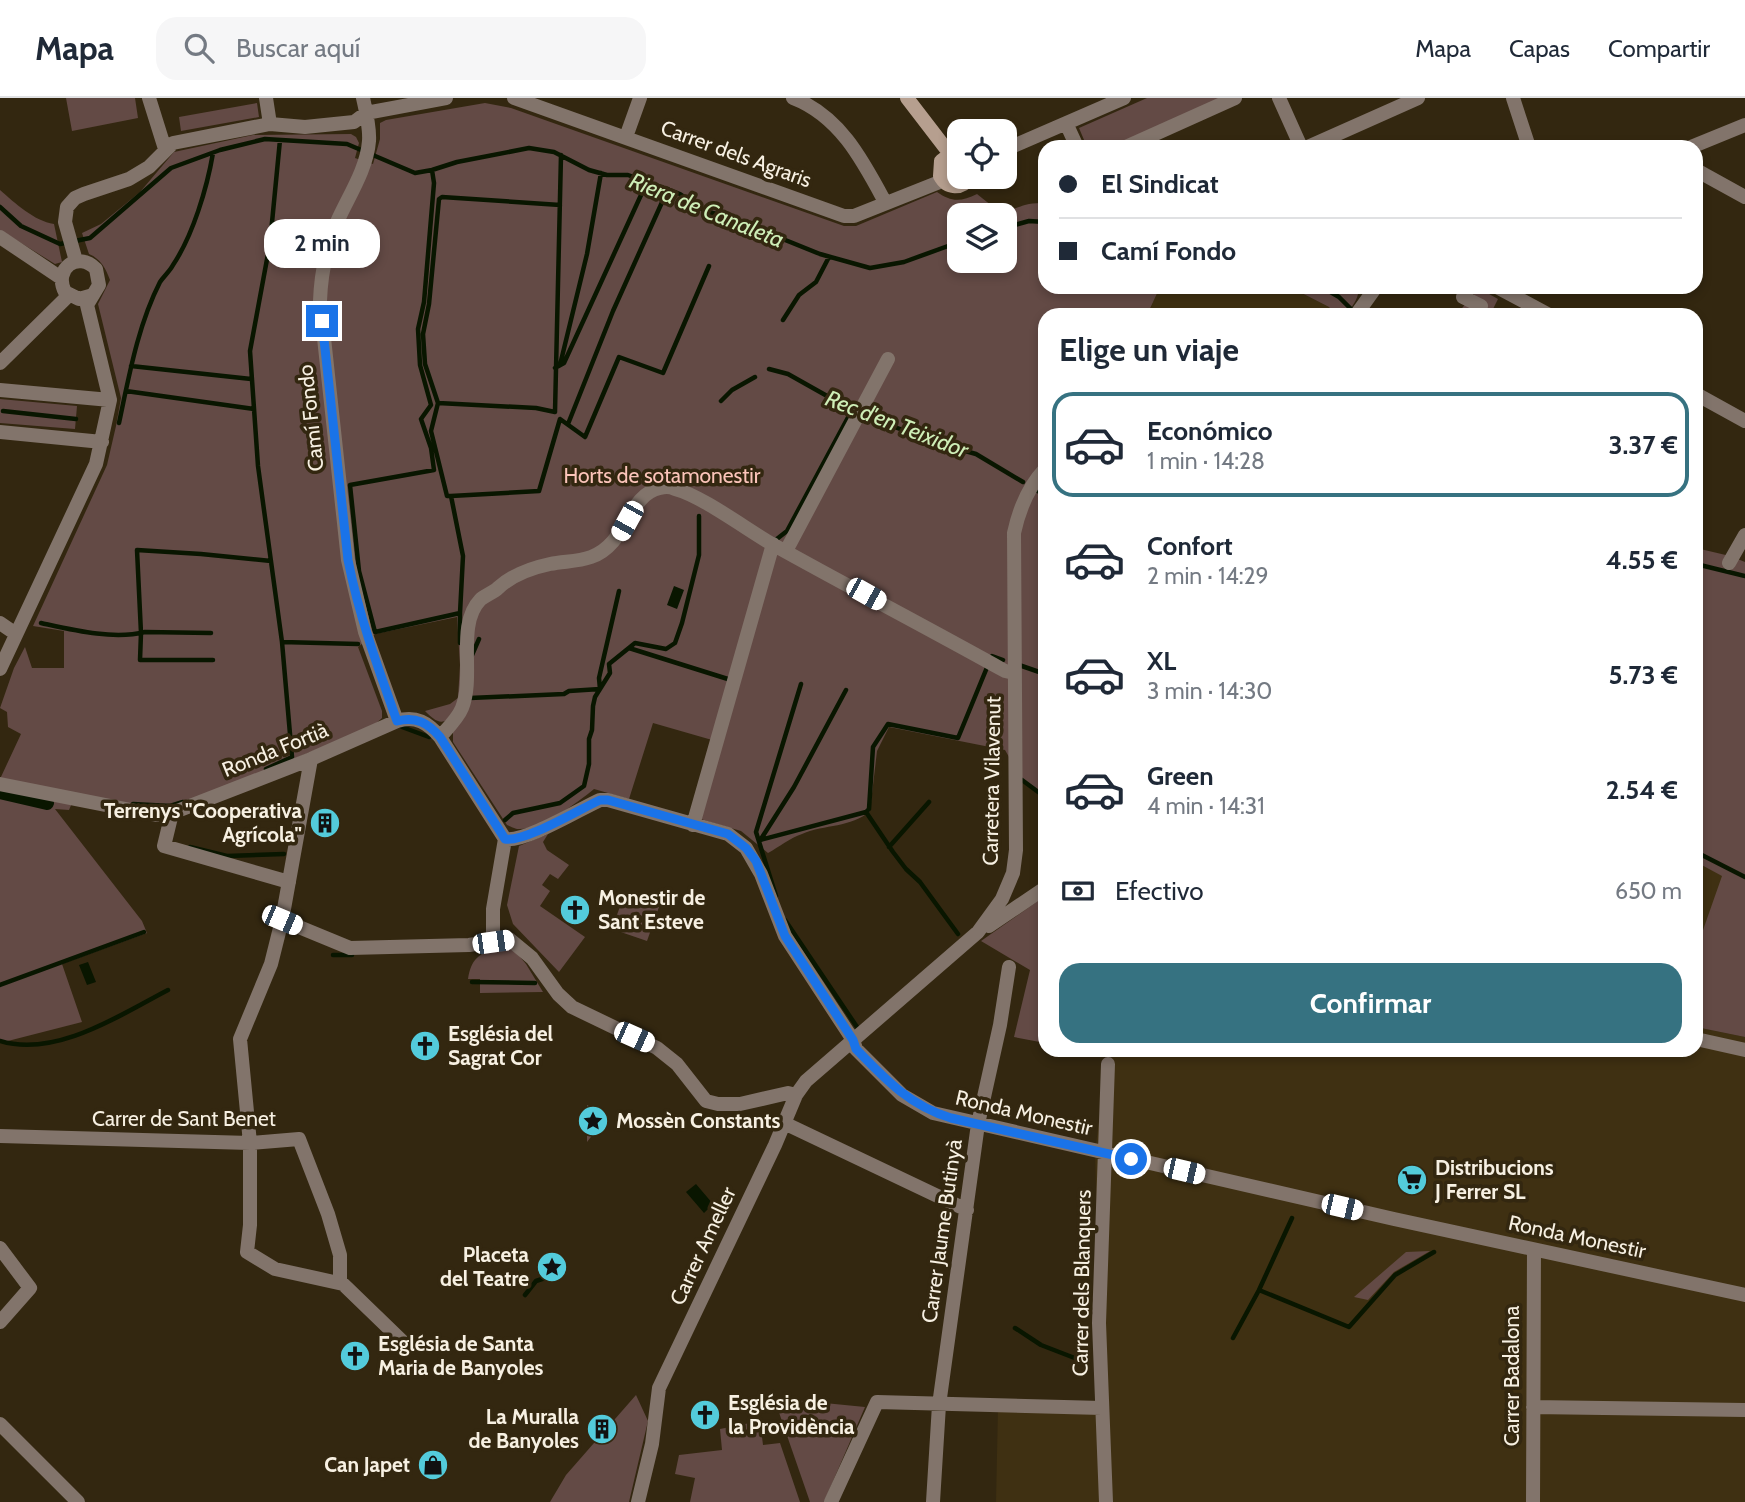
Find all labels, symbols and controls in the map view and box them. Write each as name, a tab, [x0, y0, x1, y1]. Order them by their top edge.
search box	[156, 17, 646, 80]
text: Mapa	[35, 28, 114, 68]
icon: search	[180, 29, 218, 67]
text: Buscar aquí	[236, 32, 360, 64]
text: Mapa	[1415, 34, 1471, 63]
text: Capas	[1509, 34, 1570, 63]
text: Compartir	[1608, 34, 1710, 63]
street label: Carrer dels Agraris	[657, 115, 815, 192]
map controls	[947, 119, 1017, 273]
button: locate	[947, 119, 1017, 189]
water label: Riera de Canaleta	[626, 166, 788, 254]
text: El Sindicat	[1101, 168, 1219, 200]
button: layers	[947, 203, 1017, 273]
callout: 2 min	[264, 220, 380, 268]
text: 2 min	[294, 229, 350, 257]
text: Camí Fondo	[1101, 235, 1236, 267]
route end	[306, 305, 338, 337]
text: Elige un viaje	[1059, 330, 1239, 369]
street label: Camí Fondo	[292, 363, 329, 473]
water label: Rec d'en Teixidor	[822, 384, 973, 464]
icon: car	[1063, 413, 1126, 476]
text: Económico	[1147, 415, 1273, 447]
text: 3.37 €	[1608, 429, 1678, 461]
text: 1 min · 14:28	[1147, 447, 1265, 475]
park label: Horts de sotamonestir	[564, 463, 761, 488]
car	[608, 498, 647, 544]
icon: car	[1063, 528, 1126, 591]
text: Confort	[1147, 530, 1233, 562]
text: 4.55 €	[1606, 544, 1678, 576]
text: 2 min · 14:29	[1147, 562, 1269, 590]
car	[843, 575, 890, 613]
icon: car	[1063, 643, 1126, 706]
text: XL	[1147, 645, 1176, 677]
text: 5.73 €	[1608, 659, 1678, 691]
text: 3 min · 14:30	[1147, 677, 1272, 705]
street label: Carretera Vilavenut	[978, 696, 1005, 866]
street label: Ronda Fortià	[218, 717, 331, 782]
icon: car	[1063, 758, 1126, 821]
text: Green	[1147, 760, 1214, 792]
text: 2.54 €	[1606, 774, 1678, 806]
text: 4 min · 14:31	[1147, 792, 1265, 820]
place label: Terrenys "Cooperativa Agrícola"	[104, 798, 303, 847]
building icon: Terrenys "Cooperativa Agrícola"	[308, 806, 342, 840]
icon: cash	[1059, 872, 1097, 910]
text: Efectivo	[1115, 875, 1204, 907]
text: 650 m	[1615, 877, 1682, 905]
place label: Monestir de Sant Esteve	[598, 885, 705, 934]
church icon: Monestir de Sant Esteve	[558, 893, 592, 927]
car	[259, 902, 306, 938]
car	[471, 929, 516, 955]
button: Confirmar	[1059, 963, 1682, 1043]
car	[611, 1019, 658, 1055]
place label: Església del Sagrat Cor	[448, 1021, 553, 1070]
church icon: Església del Sagrat Cor	[408, 1029, 442, 1063]
street label: Ronda Monestir	[953, 1085, 1095, 1140]
place icon: Mossèn Constants	[576, 1104, 610, 1138]
street label: Carrer de Sant Benet	[92, 1106, 276, 1131]
place label: Mossèn Constants	[616, 1108, 780, 1133]
street label: Carrer Jaume Butinyà	[916, 1137, 967, 1324]
route start	[1115, 1143, 1147, 1175]
place label: Distribucions J Ferrer SL	[1434, 1155, 1554, 1204]
car	[1162, 1156, 1207, 1186]
supermarket icon: Distribucions J Ferrer SL	[1395, 1163, 1429, 1197]
street label: Carrer Ameller	[664, 1182, 741, 1309]
street label: Carrer dels Blanquers	[1067, 1189, 1096, 1377]
car	[1320, 1192, 1365, 1222]
street label: Ronda Monestir	[1506, 1210, 1648, 1263]
place label: Placeta del Teatre	[440, 1242, 530, 1291]
place icon: Placeta del Teatre	[535, 1250, 569, 1284]
street label: Carrer Badalona	[1499, 1306, 1524, 1446]
place label: Església de Santa Maria de Banyoles	[378, 1331, 544, 1380]
church icon: Església de Santa Maria de Banyoles	[338, 1339, 372, 1373]
place label: Església de la Providència	[728, 1390, 855, 1439]
church icon: Església de la Providència	[688, 1398, 722, 1432]
place label: La Muralla de Banyoles	[468, 1404, 580, 1453]
building icon: La Muralla de Banyoles	[585, 1412, 619, 1446]
shop icon: Can Japet	[416, 1448, 450, 1482]
place label: Can Japet	[324, 1452, 410, 1477]

